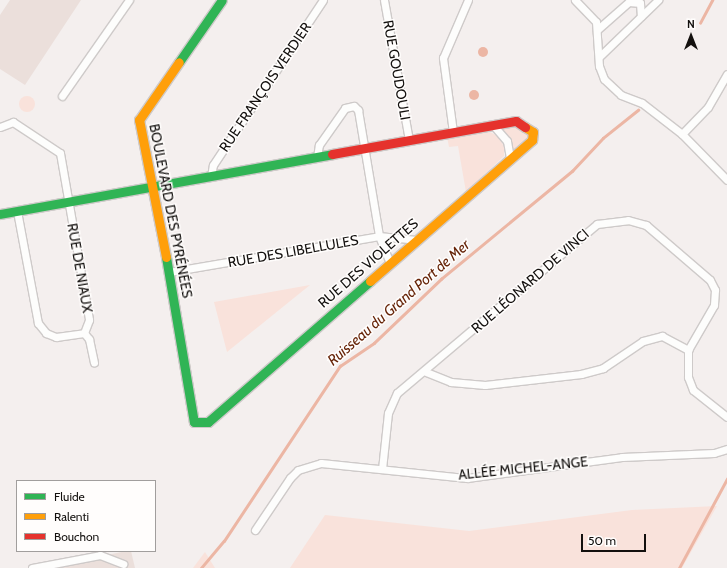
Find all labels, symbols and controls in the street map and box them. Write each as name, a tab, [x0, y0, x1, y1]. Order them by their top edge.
north arrow	[671, 16, 711, 56]
text: N	[687, 17, 695, 31]
street label: RUE FRANÇOIS VERDIER	[215, 19, 315, 155]
street label: RUE GOUDOULI	[380, 19, 414, 121]
street label: BOULEVARD DES PYRÉNÉES	[146, 122, 196, 300]
street label: RUE DES VIOLETTES	[314, 215, 422, 311]
street label: RUE DE NIAUX	[64, 222, 96, 314]
street label: RUE LÉONARD DE VINCI	[468, 225, 592, 337]
street label: RUE DES LIBELLULES	[226, 231, 360, 271]
water label: Ruisseau du Grand Port de Mer	[324, 236, 474, 370]
street label: ALLÉE MICHEL-ANGE	[457, 453, 589, 483]
legend	[16, 480, 156, 552]
text: Fluide	[54, 489, 85, 504]
text: Ralenti	[54, 509, 89, 524]
scale bar	[583, 526, 648, 552]
text: Bouchon	[54, 529, 99, 544]
text: 50 m	[588, 533, 616, 548]

